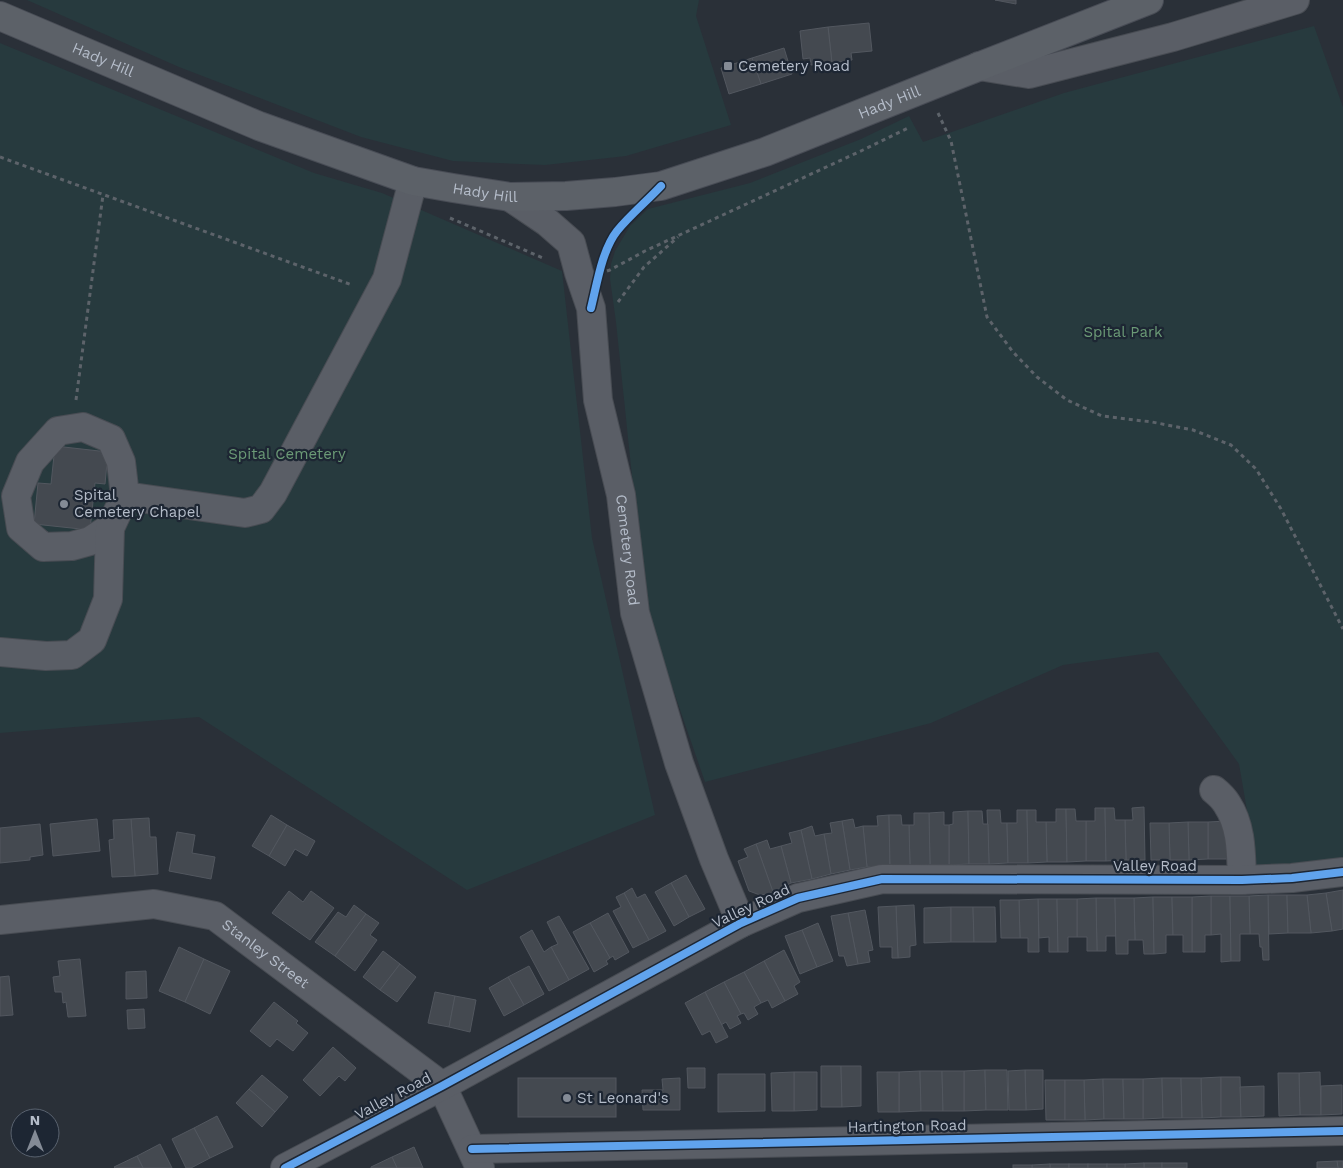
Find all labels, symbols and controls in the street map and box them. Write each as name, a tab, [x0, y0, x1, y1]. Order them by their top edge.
street label: Hady Hill	[69, 39, 137, 81]
place label: Cemetery Road	[738, 57, 850, 75]
marker: Cemetery Road	[722, 60, 734, 72]
street label: Hady Hill	[855, 82, 923, 123]
street label: Hady Hill	[451, 179, 518, 206]
park label: Spital Park	[1083, 323, 1163, 341]
park label: Spital Cemetery	[228, 445, 346, 463]
place label: Spital Cemetery Chapel	[74, 486, 200, 521]
street label: Cemetery Road	[612, 493, 643, 607]
marker: Spital Cemetery Chapel	[58, 498, 70, 510]
street label: Valley Road	[1113, 857, 1197, 875]
street label: Valley Road	[709, 880, 793, 932]
street label: Stanley Street	[218, 915, 313, 993]
street label: Valley Road	[352, 1068, 434, 1124]
place label: St Leonard's	[577, 1089, 669, 1107]
marker: St Leonard's	[561, 1092, 573, 1104]
north arrow	[10, 1108, 60, 1158]
text: N	[30, 1112, 40, 1128]
street label: Hartington Road	[847, 1116, 967, 1136]

